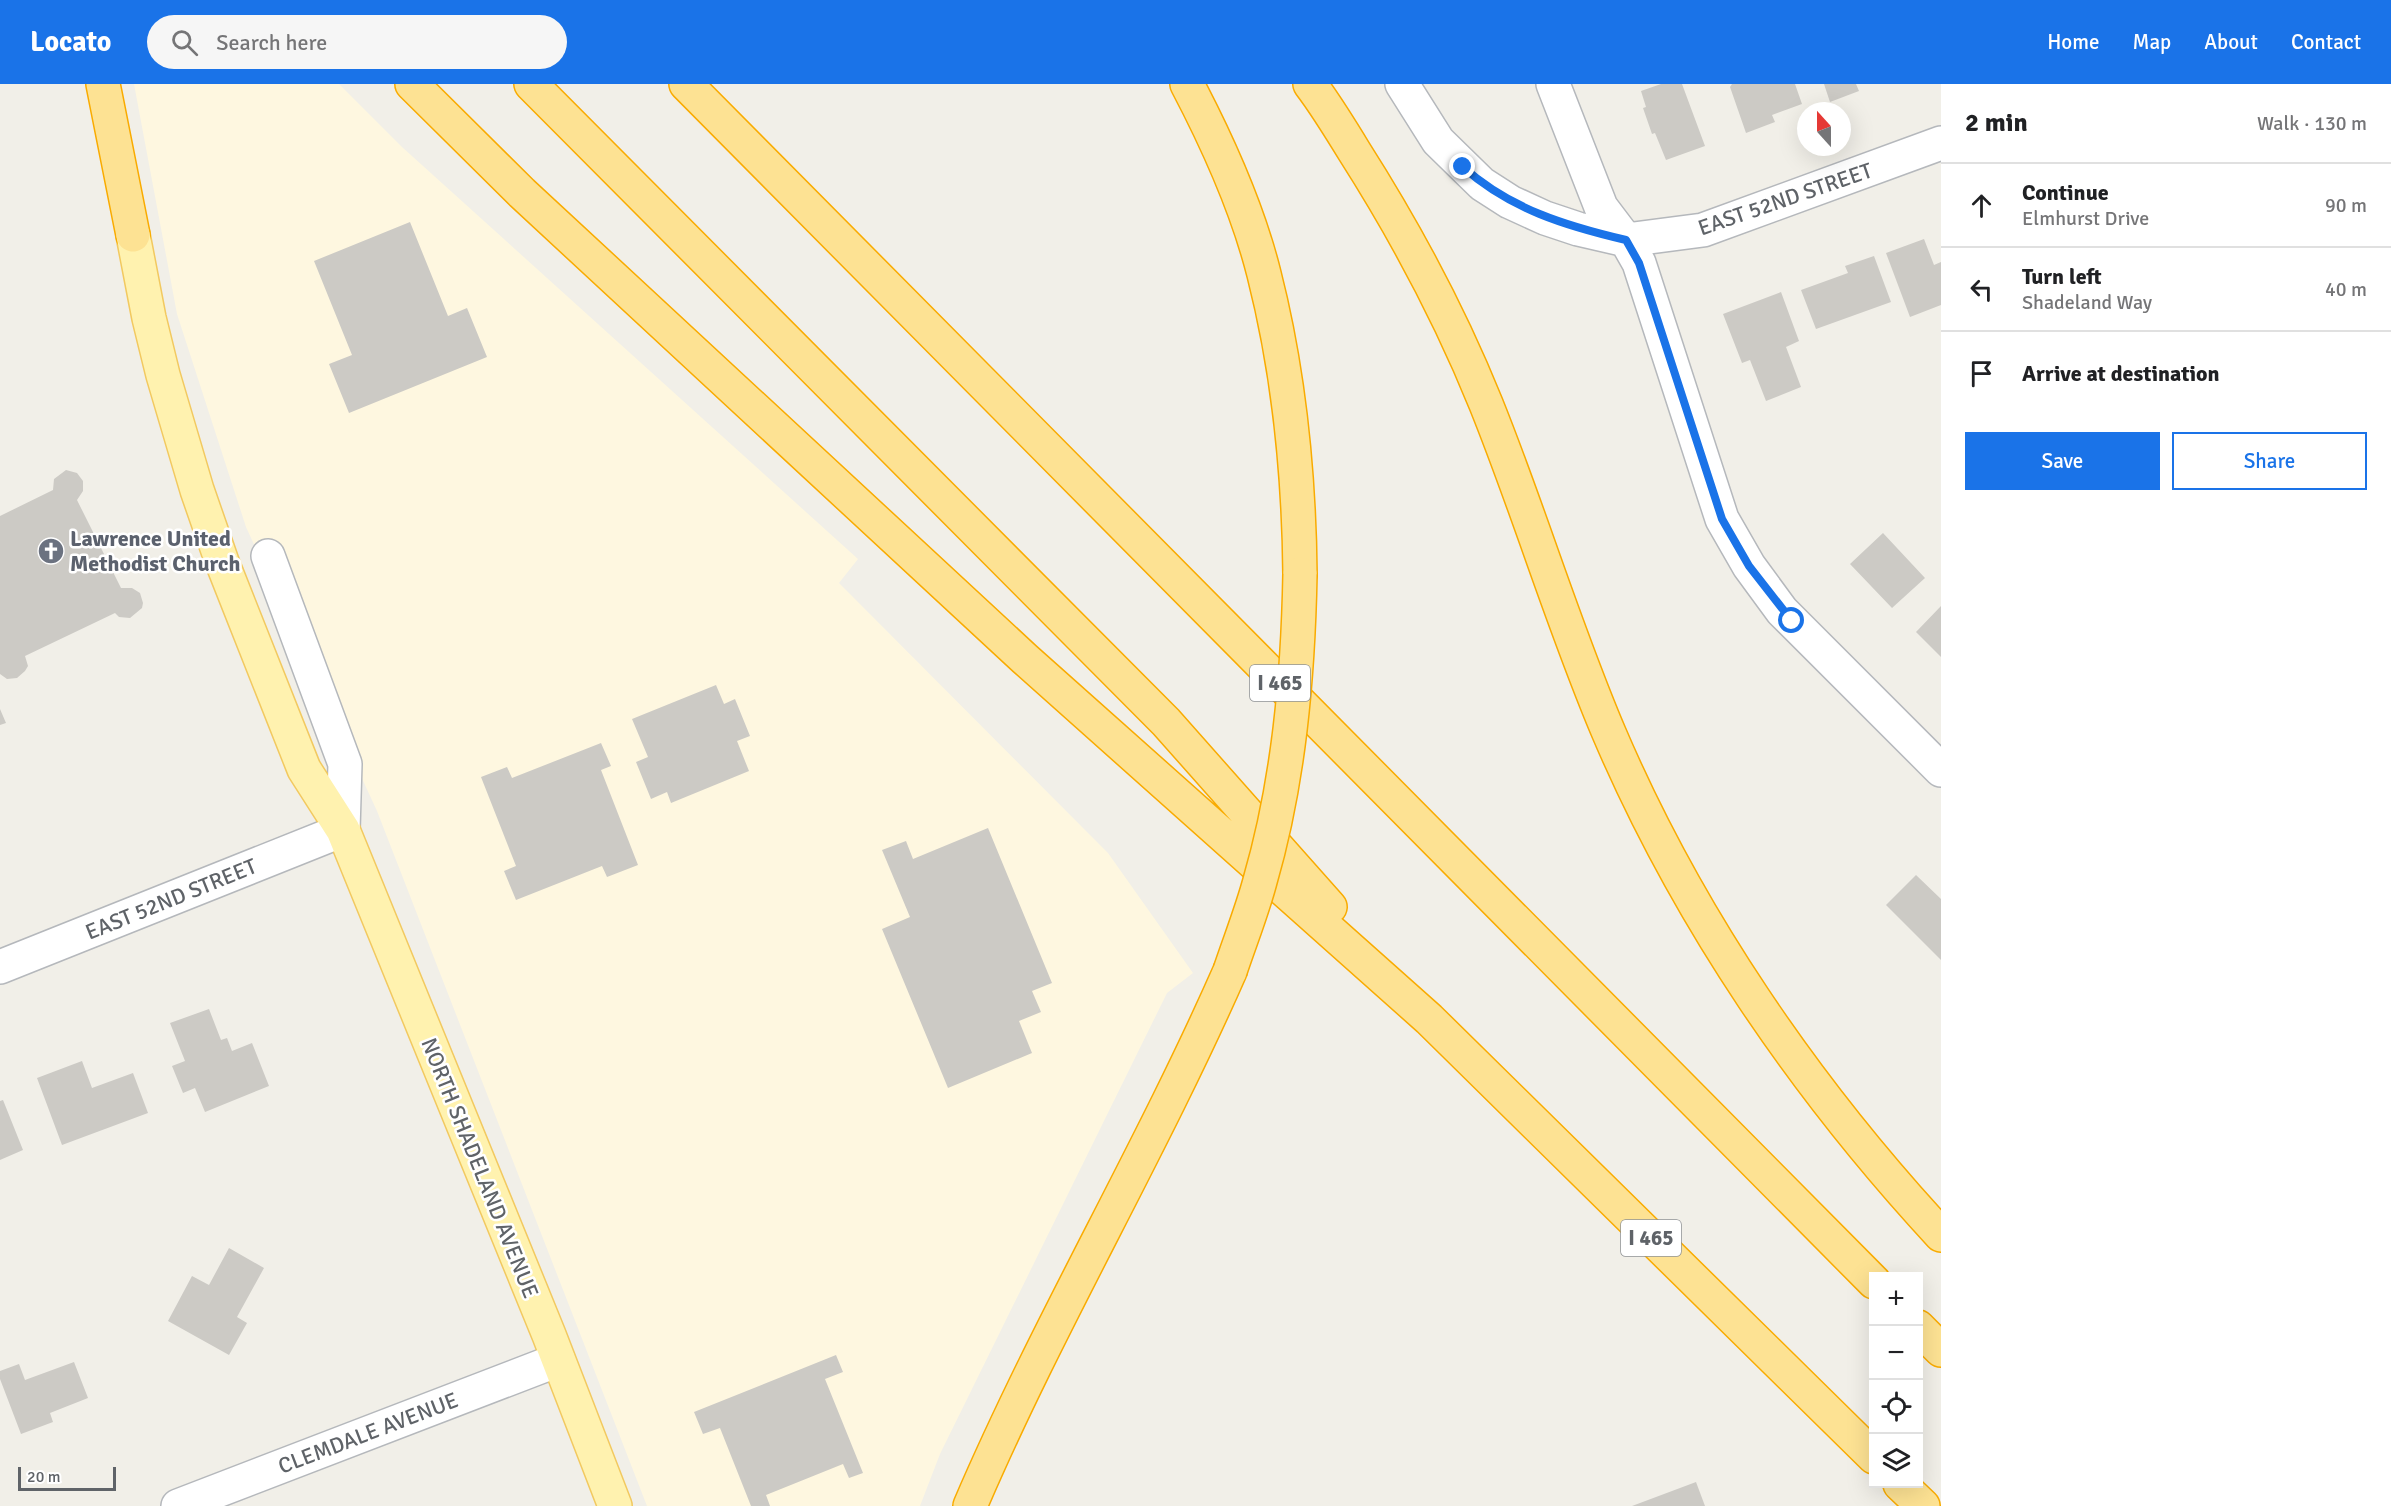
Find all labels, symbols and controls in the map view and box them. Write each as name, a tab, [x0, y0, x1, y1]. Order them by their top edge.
search box	[147, 15, 567, 69]
text: Locato	[30, 25, 111, 59]
icon: search	[168, 26, 201, 59]
text: Search here	[216, 29, 327, 56]
text: Home	[2047, 29, 2100, 55]
text: Map	[2133, 29, 2171, 55]
text: About	[2204, 29, 2258, 55]
text: Contact	[2291, 29, 2361, 55]
north arrow	[1797, 102, 1851, 156]
text: 2 min	[1965, 107, 2028, 139]
text: Walk · 130 m	[2257, 111, 2367, 136]
route end	[1449, 153, 1475, 179]
street label: EAST 52ND STREET	[1694, 156, 1876, 241]
text: Continue	[2022, 179, 2109, 206]
icon: ahead	[1965, 189, 1998, 222]
text: 90 m	[2325, 193, 2367, 218]
text: Elmhurst Drive	[2022, 206, 2149, 231]
text: Turn left	[2022, 263, 2102, 290]
icon: left	[1965, 273, 1998, 306]
text: 40 m	[2325, 277, 2367, 302]
text: Shadeland Way	[2022, 290, 2152, 315]
icon: arrive	[1965, 357, 1998, 390]
text: Arrive at destination	[2022, 360, 2219, 387]
button: Save	[1965, 432, 2160, 490]
button: Share	[2172, 432, 2367, 490]
place label: Lawrence United Methodist Church	[70, 525, 240, 577]
church icon: Lawrence United Methodist Church	[36, 536, 66, 566]
route start	[1778, 607, 1804, 633]
road number: I 465	[1250, 665, 1310, 701]
street label: EAST 52ND STREET	[81, 852, 261, 946]
street label: NORTH SHADELAND AVENUE	[415, 1034, 545, 1302]
road number: I 465	[1621, 1220, 1681, 1256]
map controls	[1869, 1272, 1923, 1488]
button: +	[1869, 1272, 1923, 1326]
button: −	[1869, 1326, 1923, 1380]
button: locate	[1869, 1380, 1923, 1434]
street label: CLEMDALE AVENUE	[274, 1386, 462, 1480]
button: layers	[1869, 1434, 1923, 1488]
scale bar	[18, 1464, 116, 1492]
text: 20 m	[27, 1467, 61, 1487]

